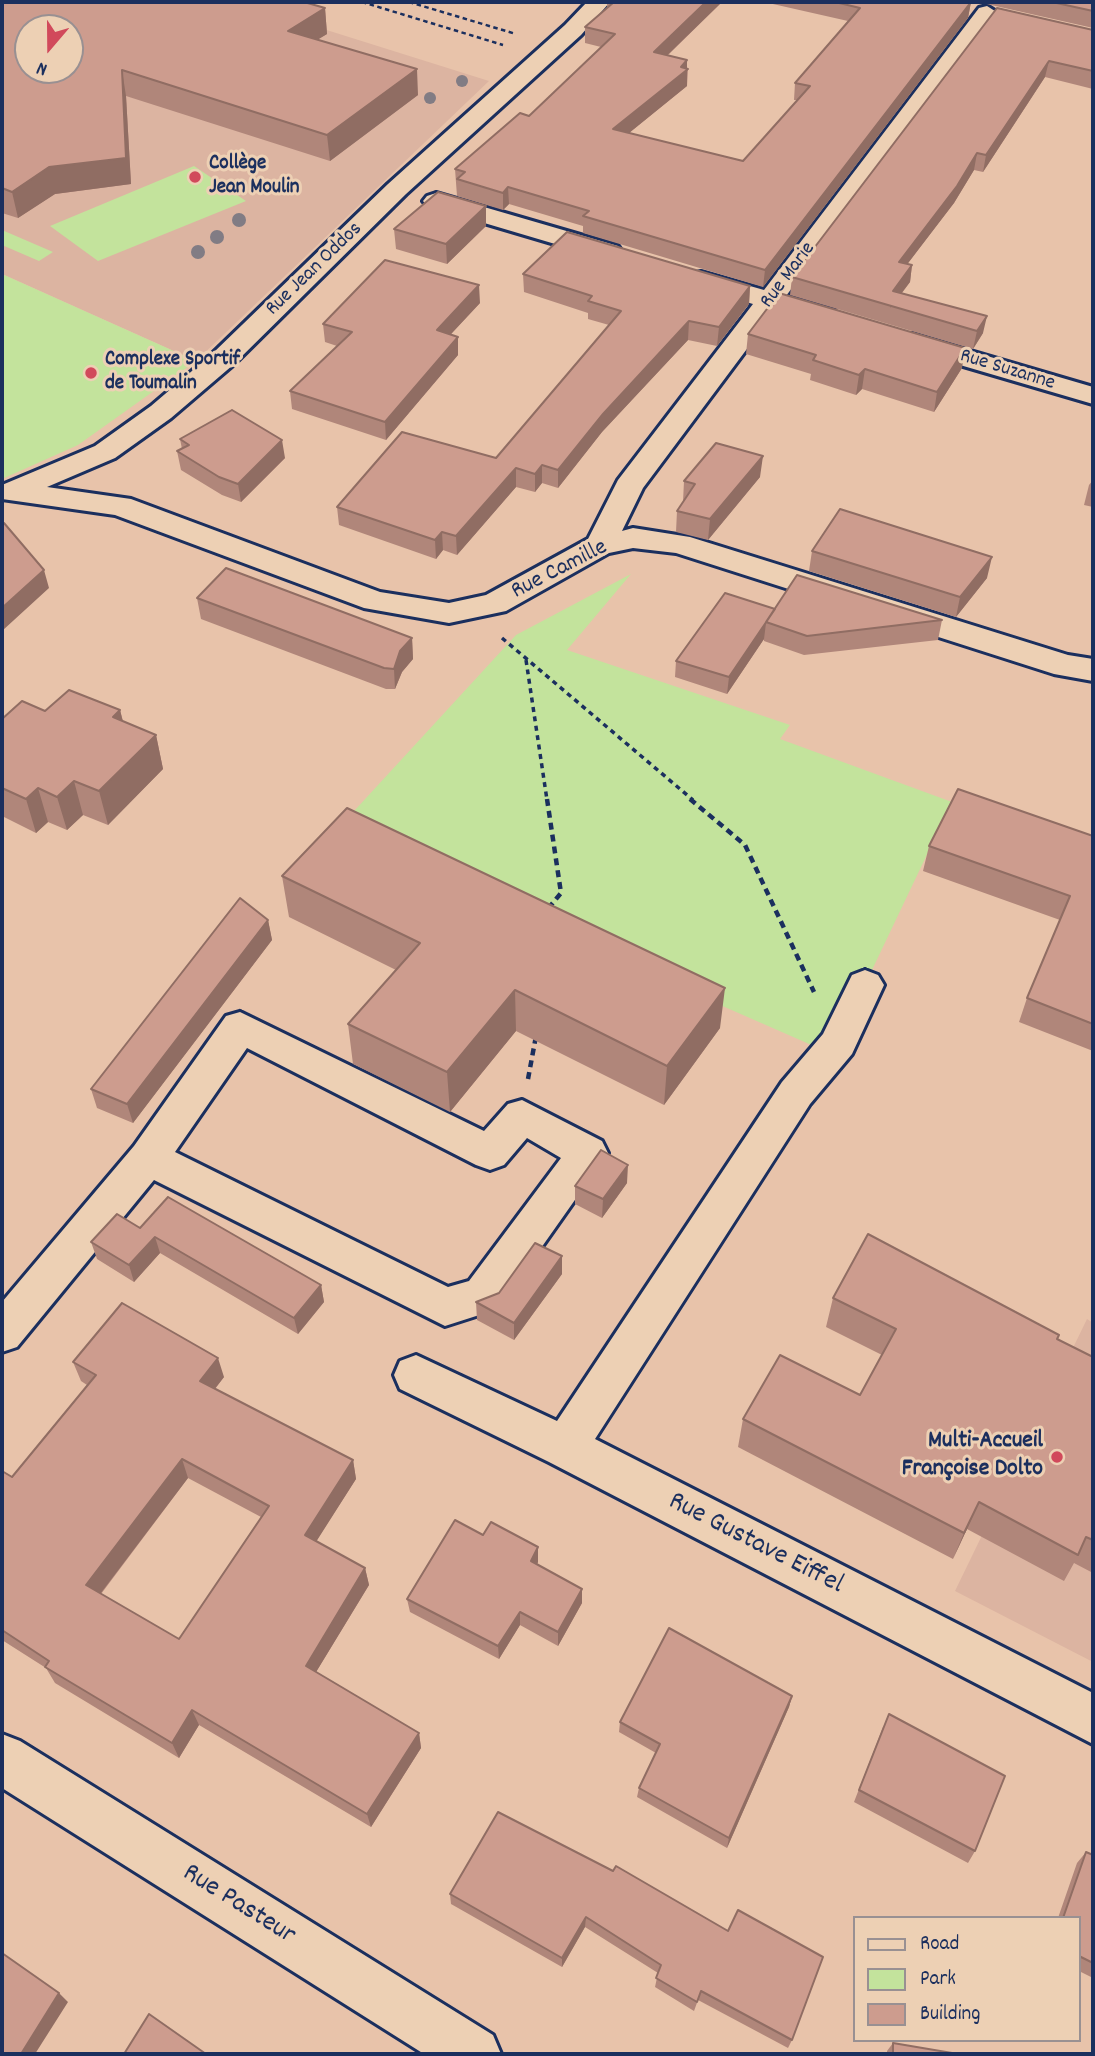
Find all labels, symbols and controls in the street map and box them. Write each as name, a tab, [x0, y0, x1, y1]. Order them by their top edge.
north arrow	[14, 14, 84, 84]
text: N	[33, 53, 51, 82]
place label: Collège Jean Moulin	[209, 152, 299, 202]
marker: Collège Jean Moulin	[187, 169, 203, 185]
street label: Rue Jean Oddos	[261, 218, 369, 322]
street label: Rue Marie	[756, 238, 822, 314]
street label: Rue Suzanne	[956, 345, 1058, 397]
place label: Complexe Sportif de Toumalin	[105, 348, 240, 398]
marker: Complexe Sportif de Toumalin	[83, 365, 99, 381]
street label: Rue Camille	[507, 535, 613, 607]
place label: Multi-Accueil Françoise Dolto	[902, 1429, 1043, 1485]
marker: Multi-Accueil Françoise Dolto	[1049, 1449, 1065, 1465]
street label: Rue Gustave Eiffel	[662, 1486, 848, 1604]
street label: Rue Pasteur	[175, 1858, 301, 1954]
legend	[853, 1916, 1081, 2042]
text: Road	[920, 1930, 959, 1960]
text: Park	[920, 1965, 956, 1995]
text: Building	[920, 2000, 980, 2030]

